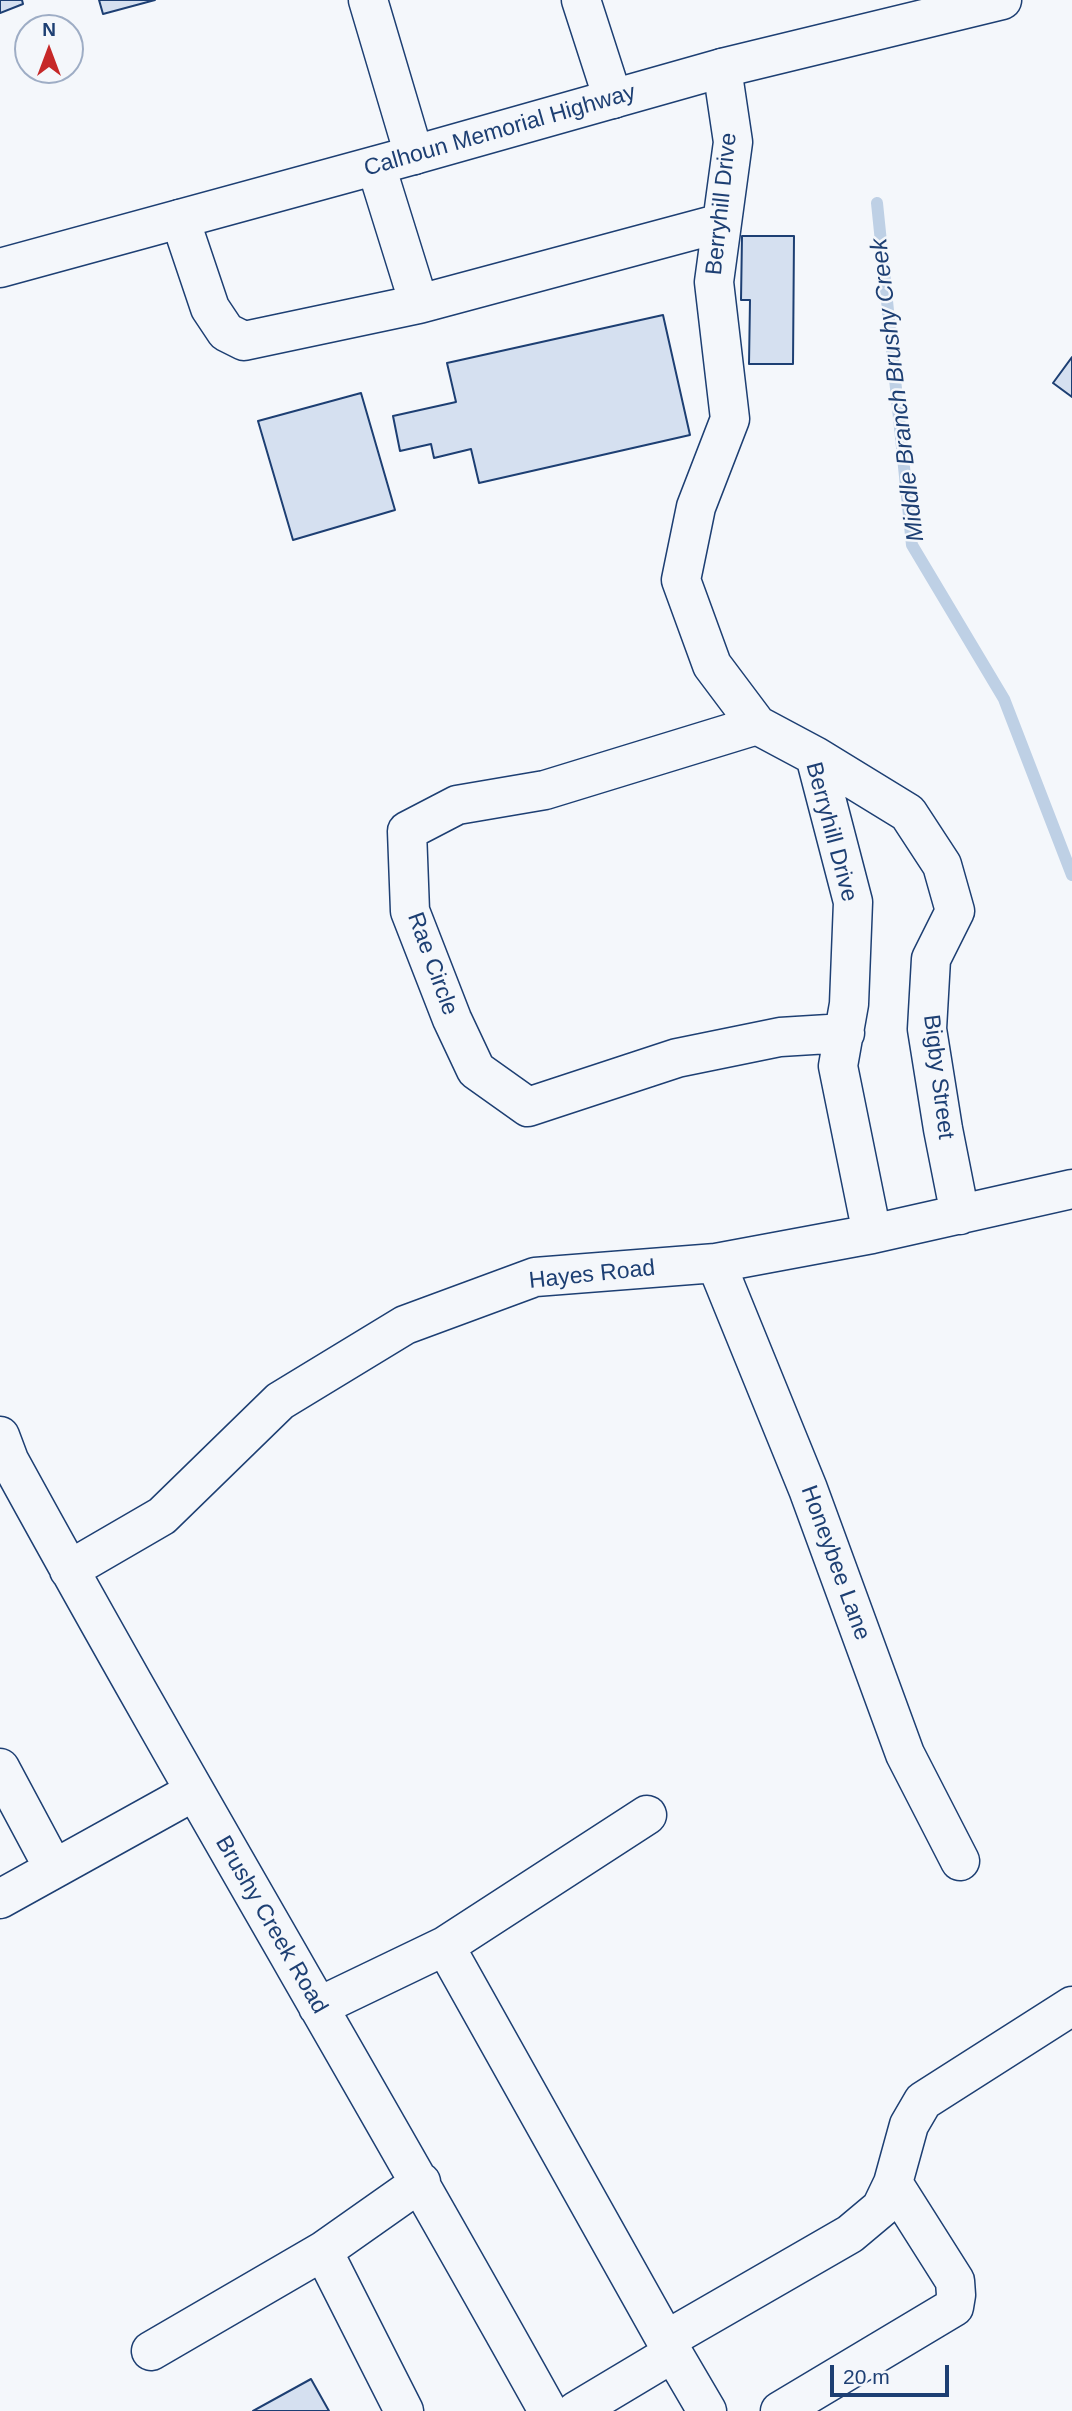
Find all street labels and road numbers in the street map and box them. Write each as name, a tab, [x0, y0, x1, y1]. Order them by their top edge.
street label: Calhoun Memorial Highway	[361, 79, 639, 183]
street label: Berryhill Drive	[701, 131, 743, 277]
street label: Berryhill Drive	[799, 759, 863, 905]
street label: Rae Circle	[401, 909, 463, 1019]
street label: Bigby Street	[917, 1013, 959, 1141]
street label: Hayes Road	[528, 1255, 656, 1295]
street label: Honeybee Lane	[794, 1482, 876, 1644]
street label: Brushy Creek Road	[209, 1831, 333, 2019]

